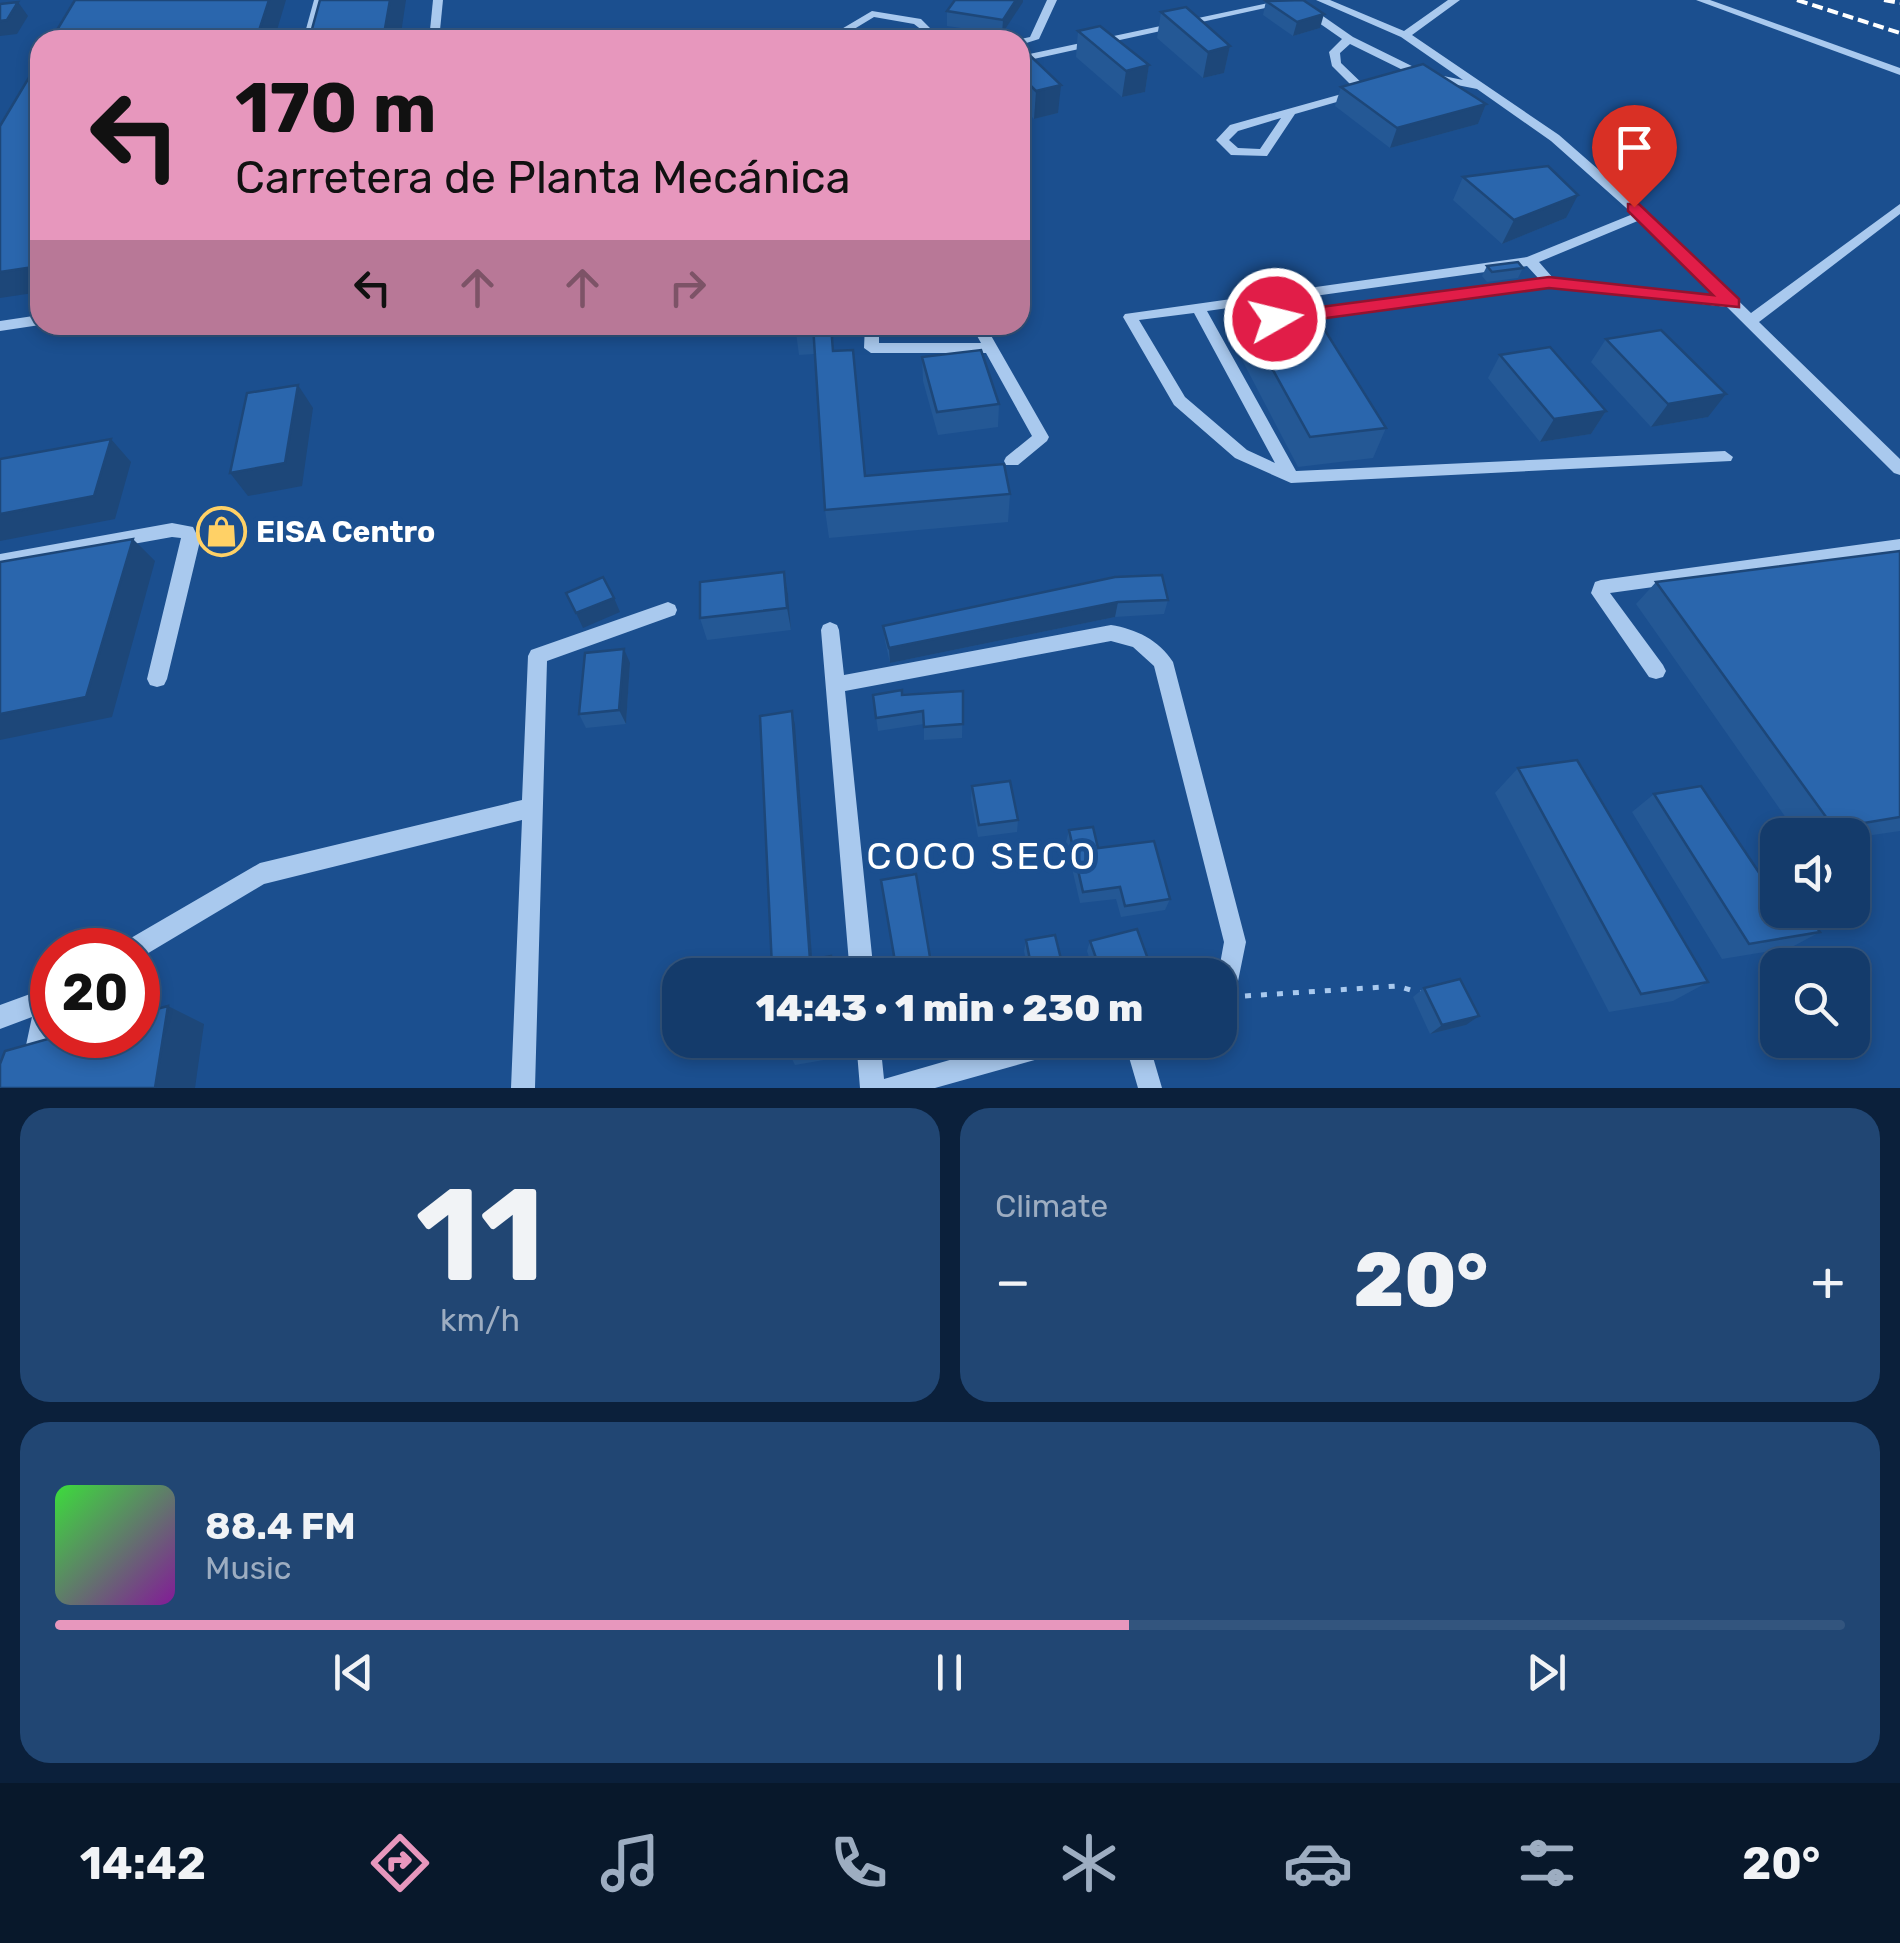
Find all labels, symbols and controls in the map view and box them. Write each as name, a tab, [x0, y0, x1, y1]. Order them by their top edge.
text: 170 m	[235, 67, 437, 150]
icon: left	[70, 70, 200, 200]
pin	[1592, 105, 1677, 208]
icon: arrive	[1607, 120, 1662, 175]
text: Carretera de Planta Mecánica	[235, 151, 851, 204]
icon: left	[345, 260, 400, 315]
icon: ahead	[450, 260, 505, 315]
icon: ahead	[555, 260, 610, 315]
icon: right	[660, 260, 715, 315]
position arrow	[1223, 267, 1327, 371]
shop icon: EISA Centro	[195, 506, 247, 558]
place label: EISA Centro	[256, 514, 435, 550]
map controls	[1760, 818, 1870, 1058]
button: sound	[1760, 818, 1870, 928]
district label: COCO SECO	[866, 833, 1098, 879]
speed limit sign: 20	[30, 928, 160, 1058]
button: search	[1760, 948, 1870, 1058]
text: 14:43 · 1 min · 230 m	[756, 985, 1143, 1031]
text: 11	[415, 1158, 545, 1313]
text: Climate	[995, 1187, 1108, 1225]
text: 20°	[1353, 1236, 1488, 1325]
text: −	[995, 1249, 1031, 1314]
text: +	[1811, 1249, 1845, 1314]
text: km/h	[440, 1301, 520, 1339]
text: 88.4 FM	[205, 1503, 356, 1549]
text: Music	[205, 1549, 291, 1587]
icon: previous	[326, 1645, 381, 1700]
icon: pause	[922, 1645, 977, 1700]
icon: next	[1519, 1645, 1574, 1700]
icon: directions	[365, 1828, 435, 1898]
icon: music	[595, 1828, 665, 1898]
icon: phone	[824, 1828, 894, 1898]
icon: climate	[1054, 1828, 1124, 1898]
icon: car	[1283, 1828, 1353, 1898]
icon: filters	[1512, 1828, 1582, 1898]
text: 14:42	[80, 1837, 206, 1890]
text: 20°	[1742, 1837, 1820, 1890]

